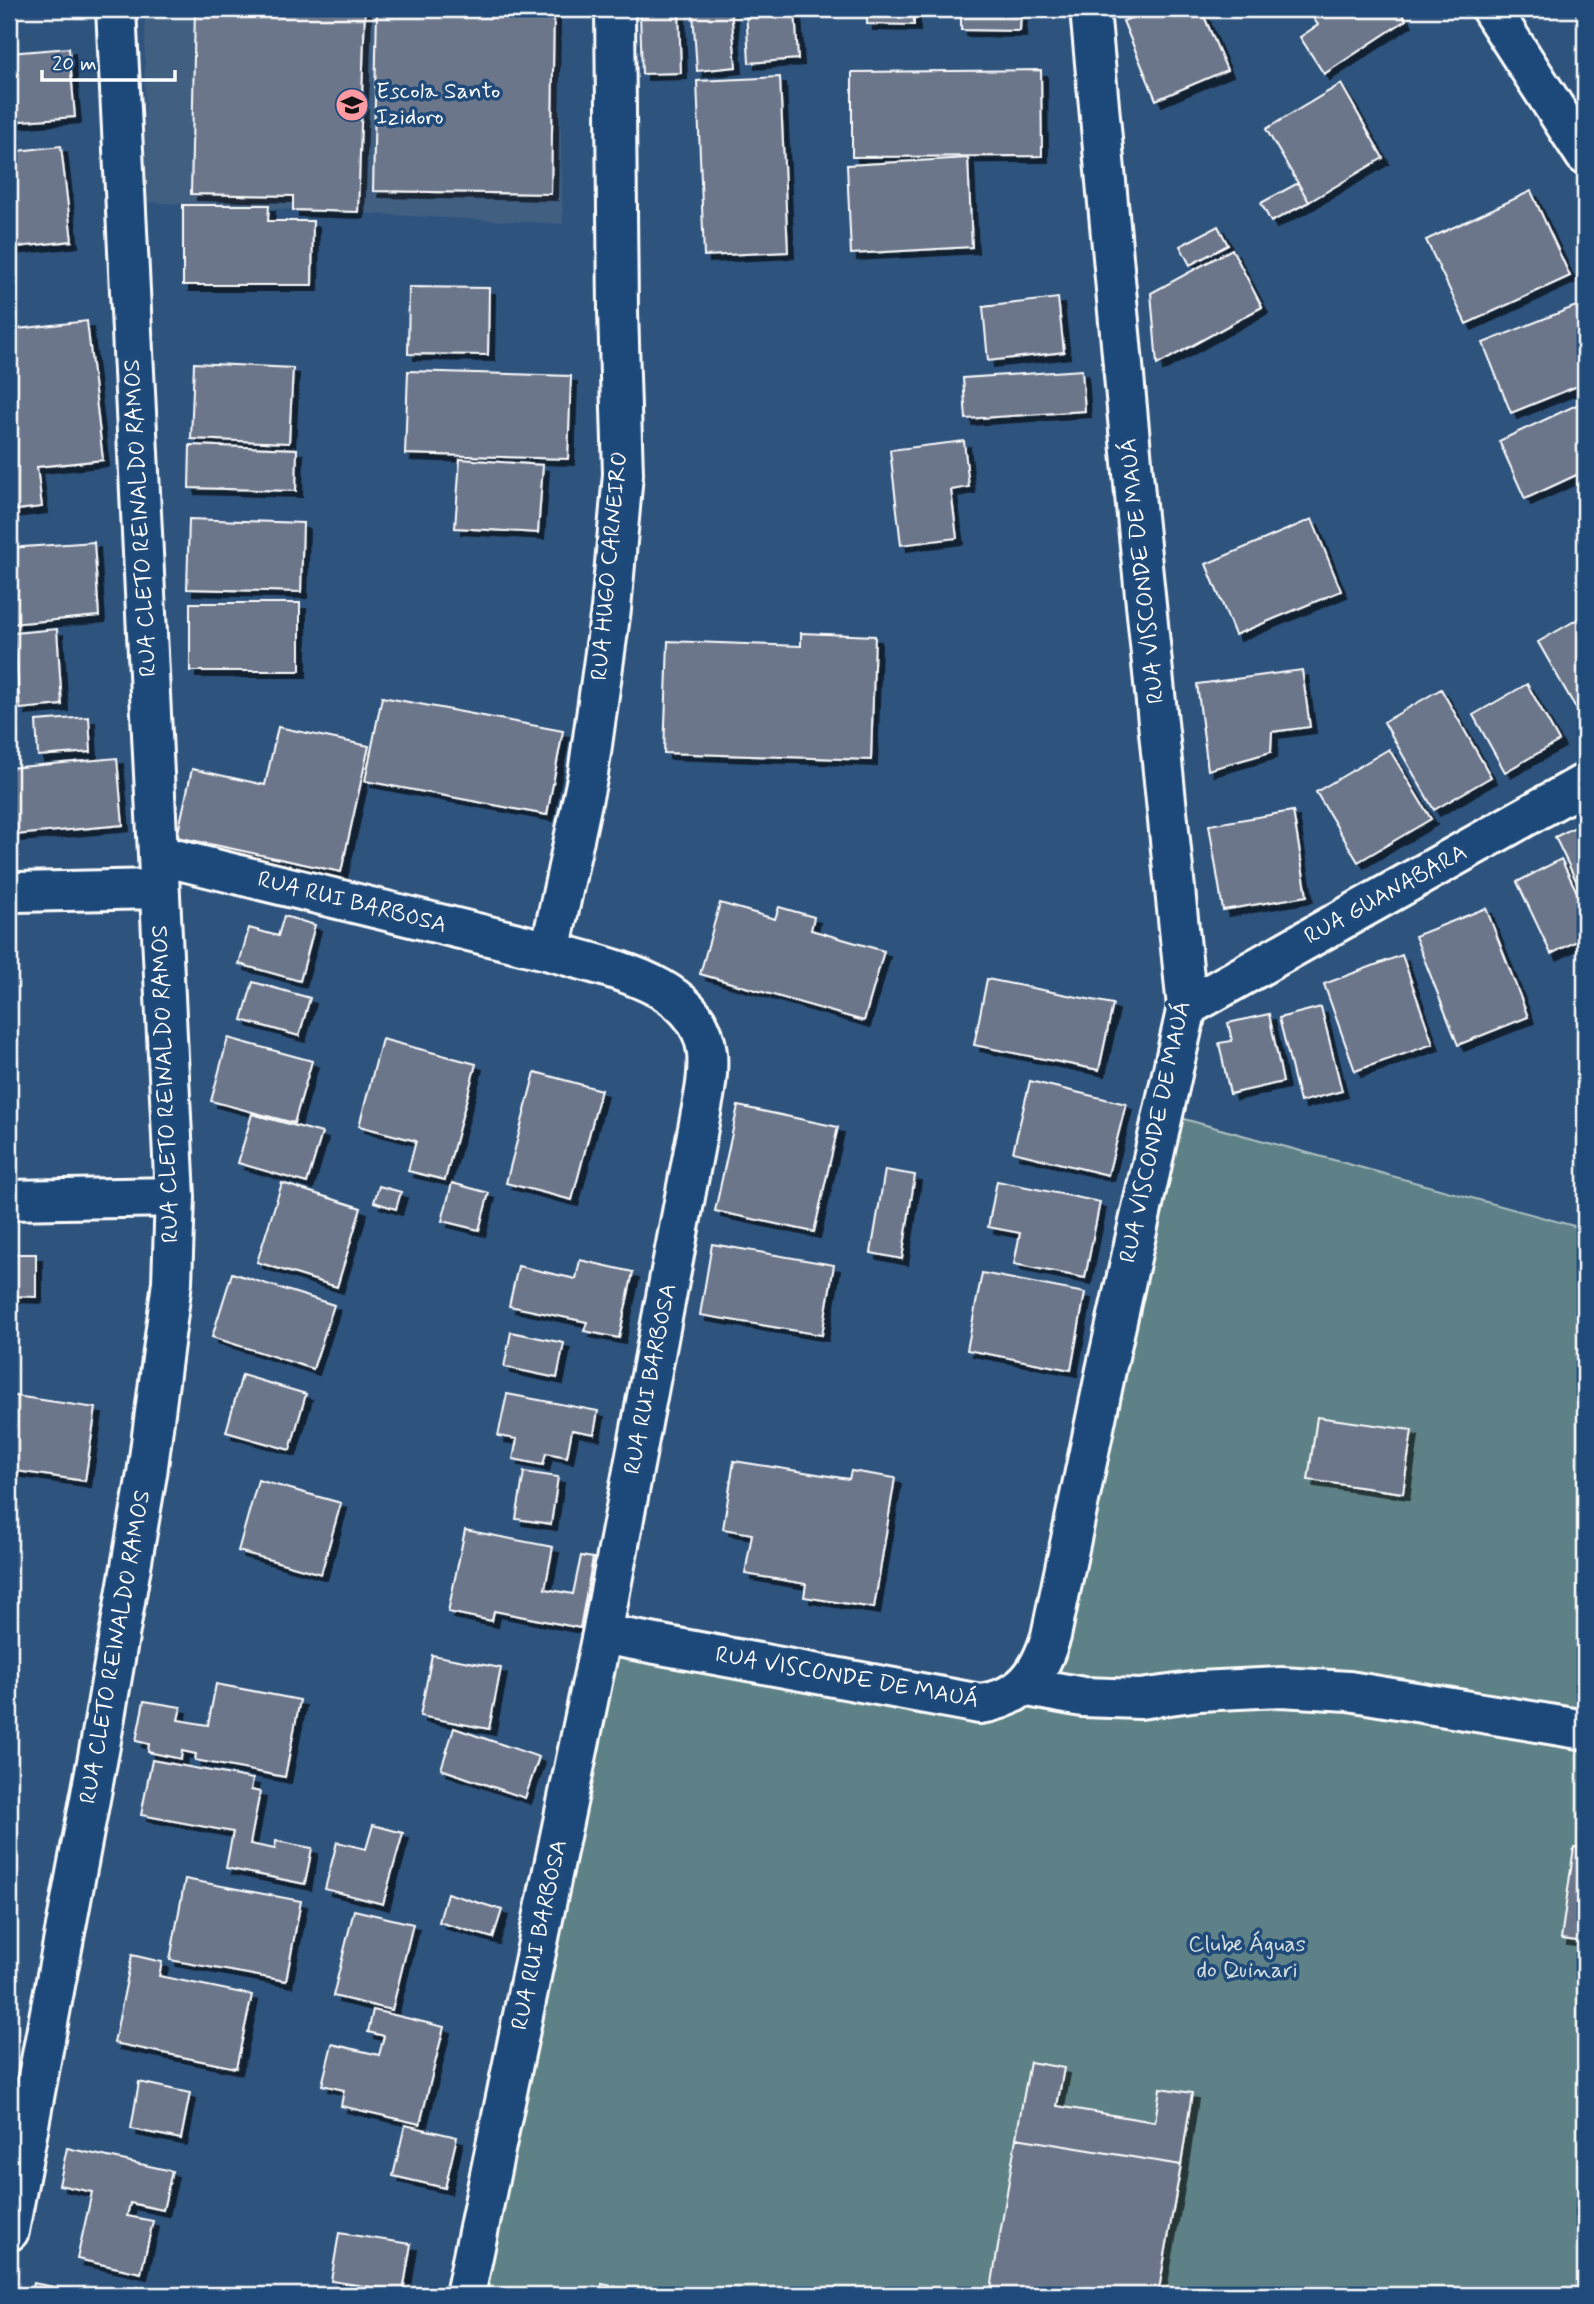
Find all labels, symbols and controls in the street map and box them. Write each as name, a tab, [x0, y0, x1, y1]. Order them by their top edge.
scale bar	[42, 38, 175, 82]
text: 20 m	[52, 50, 97, 78]
place label: Escola Santo Izidoro	[376, 77, 500, 133]
school or university icon: Escola Santo Izidoro	[333, 86, 371, 124]
street label: RUA CLETO REINALDO RAMOS	[118, 358, 164, 678]
street label: RUA VISCONDE DE MAUÁ	[1114, 437, 1172, 705]
street label: RUA HUGO CARNEIRO	[585, 450, 635, 682]
street label: RUA GUANABARA	[1299, 838, 1473, 952]
street label: RUA RUI BARBOSA	[254, 865, 450, 941]
street label: RUA CLETO REINALDO RAMOS	[145, 925, 187, 1243]
street label: RUA VISCONDE DE MAUÁ	[1114, 998, 1198, 1266]
street label: RUA RUI BARBOSA	[618, 1281, 684, 1477]
street label: RUA CLETO REINALDO RAMOS	[74, 1488, 158, 1806]
street label: RUA VISCONDE DE MAUÁ	[713, 1640, 981, 1716]
street label: RUA RUI BARBOSA	[505, 1837, 575, 2033]
park label: Clube Águas do Quinari	[1188, 1930, 1306, 1986]

